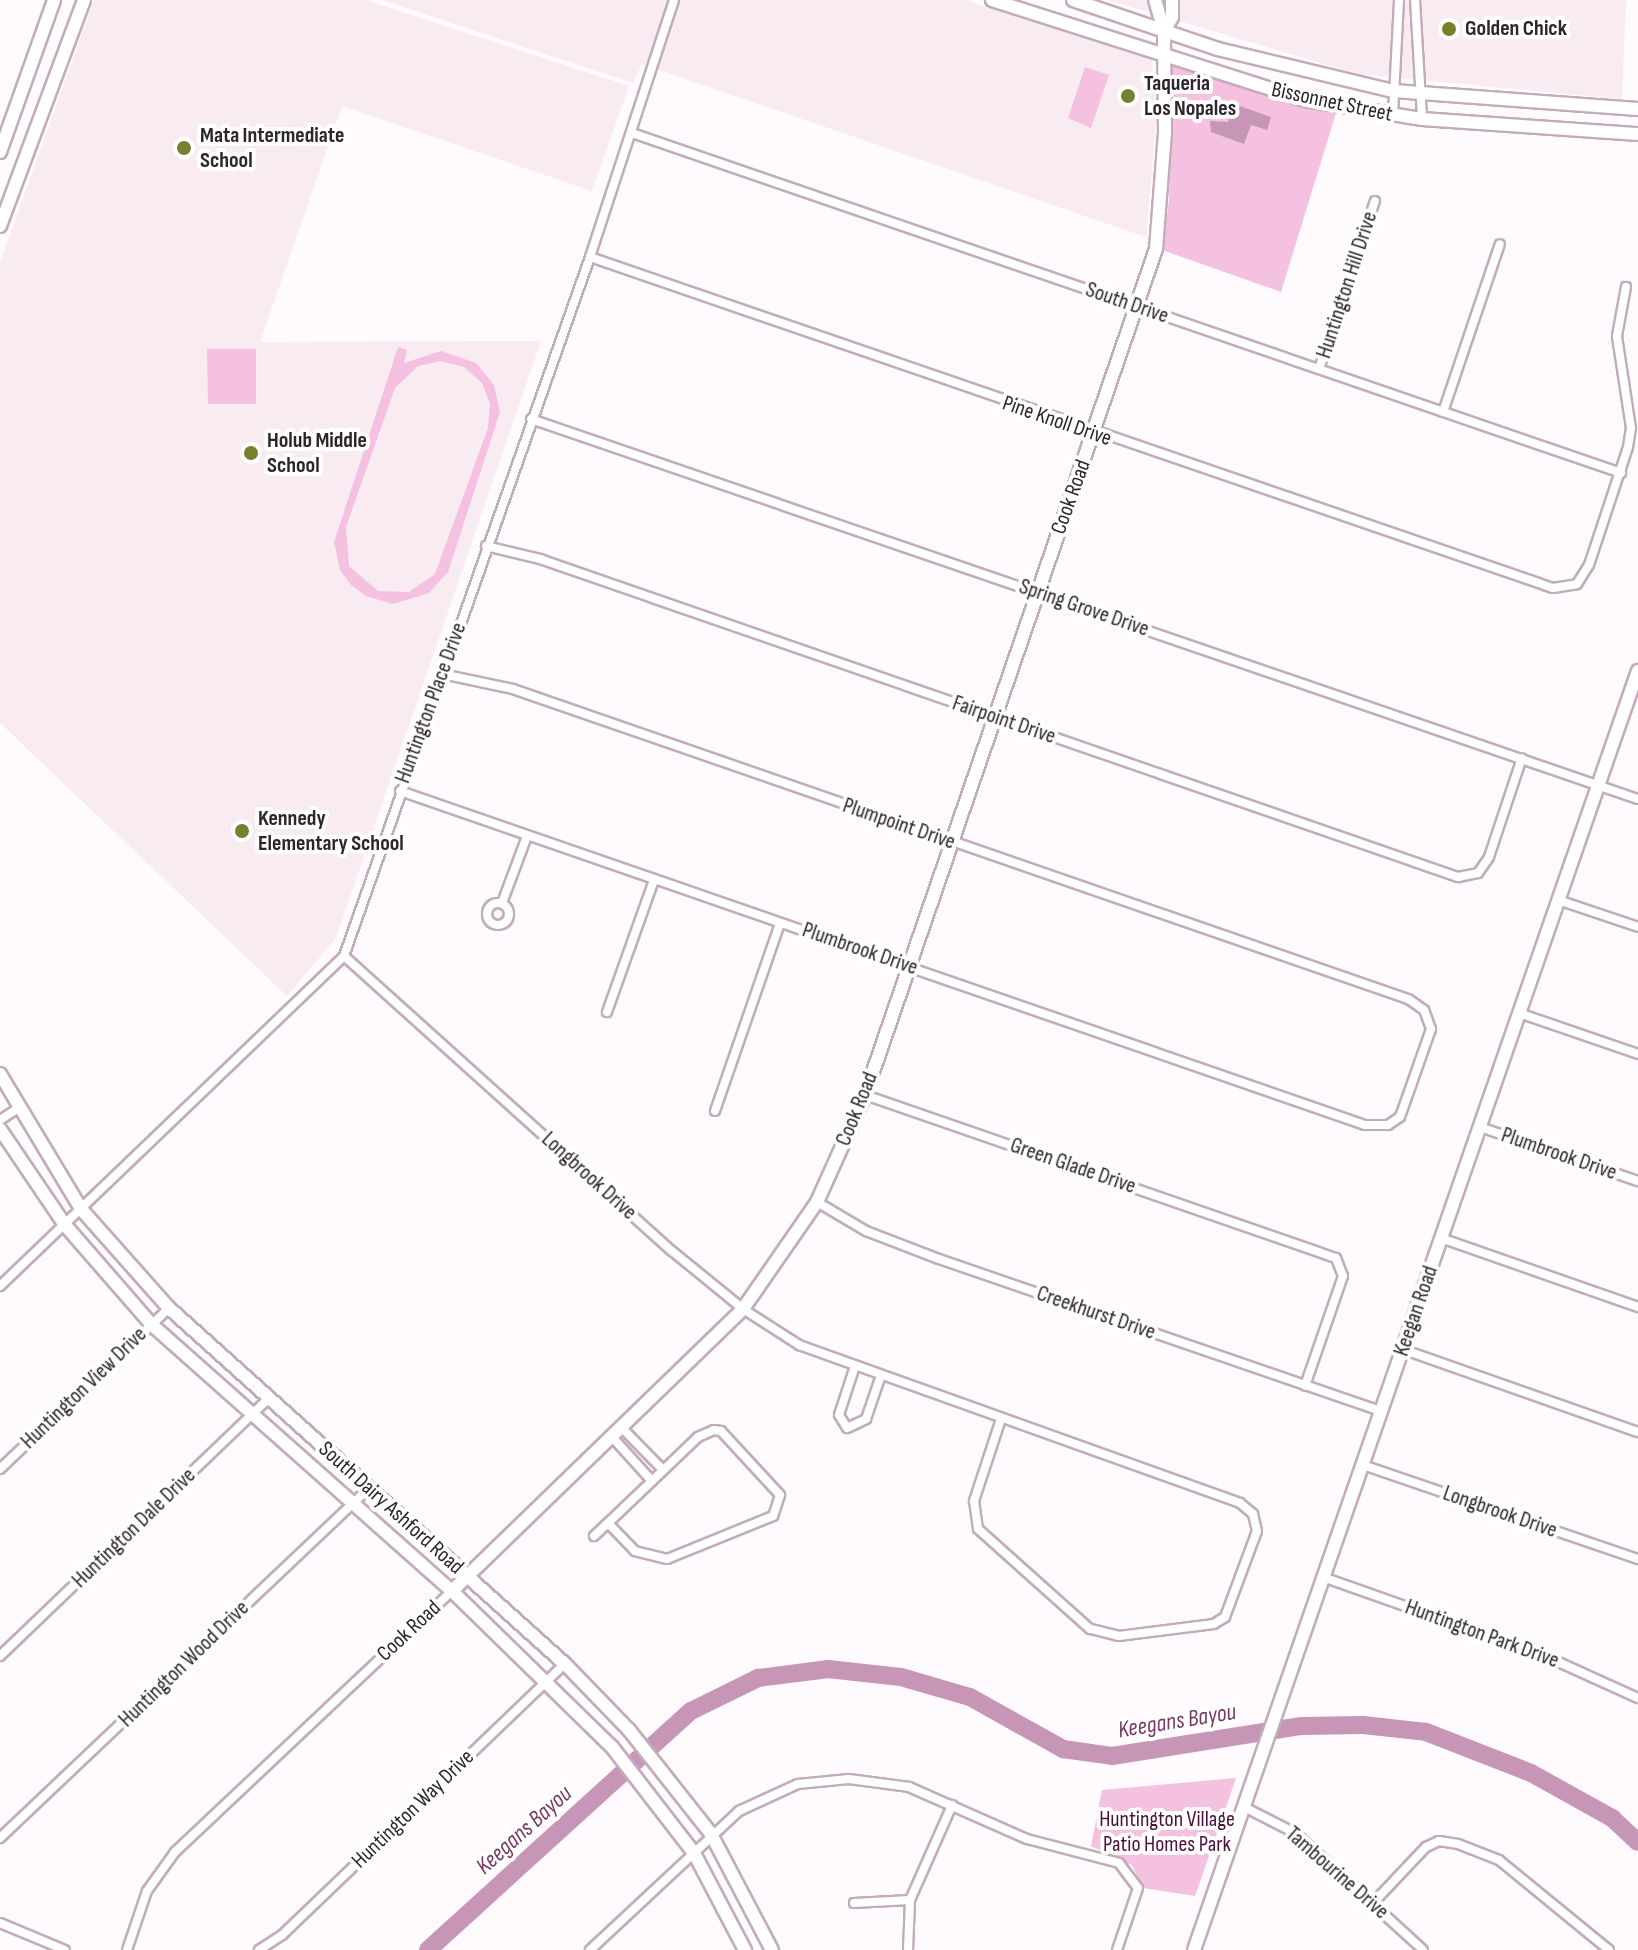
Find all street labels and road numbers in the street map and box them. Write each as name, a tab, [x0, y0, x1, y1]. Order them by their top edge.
street label: Bissonnet Street	[1269, 76, 1395, 128]
street label: Huntington Hill Drive	[1311, 208, 1383, 362]
street label: South Drive	[1082, 277, 1172, 329]
street label: Pine Knoll Drive	[999, 390, 1115, 452]
street label: Cook Road	[1045, 456, 1097, 538]
street label: Spring Grove Drive	[1016, 573, 1152, 643]
street label: Huntington Place Drive	[390, 619, 472, 787]
street label: Fairpoint Drive	[949, 690, 1059, 750]
street label: Plumpoint Drive	[839, 792, 959, 856]
street label: Plumbrook Drive	[799, 917, 921, 981]
street label: Cook Road	[830, 1068, 884, 1150]
street label: Plumbrook Drive	[1498, 1122, 1620, 1186]
street label: Longbrook Drive	[536, 1126, 642, 1226]
street label: Green Glade Drive	[1007, 1132, 1139, 1200]
street label: Keegan Road	[1388, 1262, 1444, 1360]
street label: Creekhurst Drive	[1033, 1280, 1159, 1346]
street label: Huntington View Drive	[16, 1321, 152, 1455]
street label: South Dairy Ashford Road	[313, 1436, 469, 1580]
street label: Huntington Dale Drive	[67, 1462, 201, 1594]
street label: Longbrook Drive	[1439, 1480, 1561, 1544]
street label: Huntington Park Drive	[1402, 1594, 1562, 1674]
street label: Huntington Wood Drive	[113, 1595, 255, 1733]
street label: Cook Road	[372, 1595, 446, 1667]
street label: Huntington Way Drive	[346, 1744, 480, 1874]
street label: Tambourine Drive	[1280, 1821, 1394, 1925]

